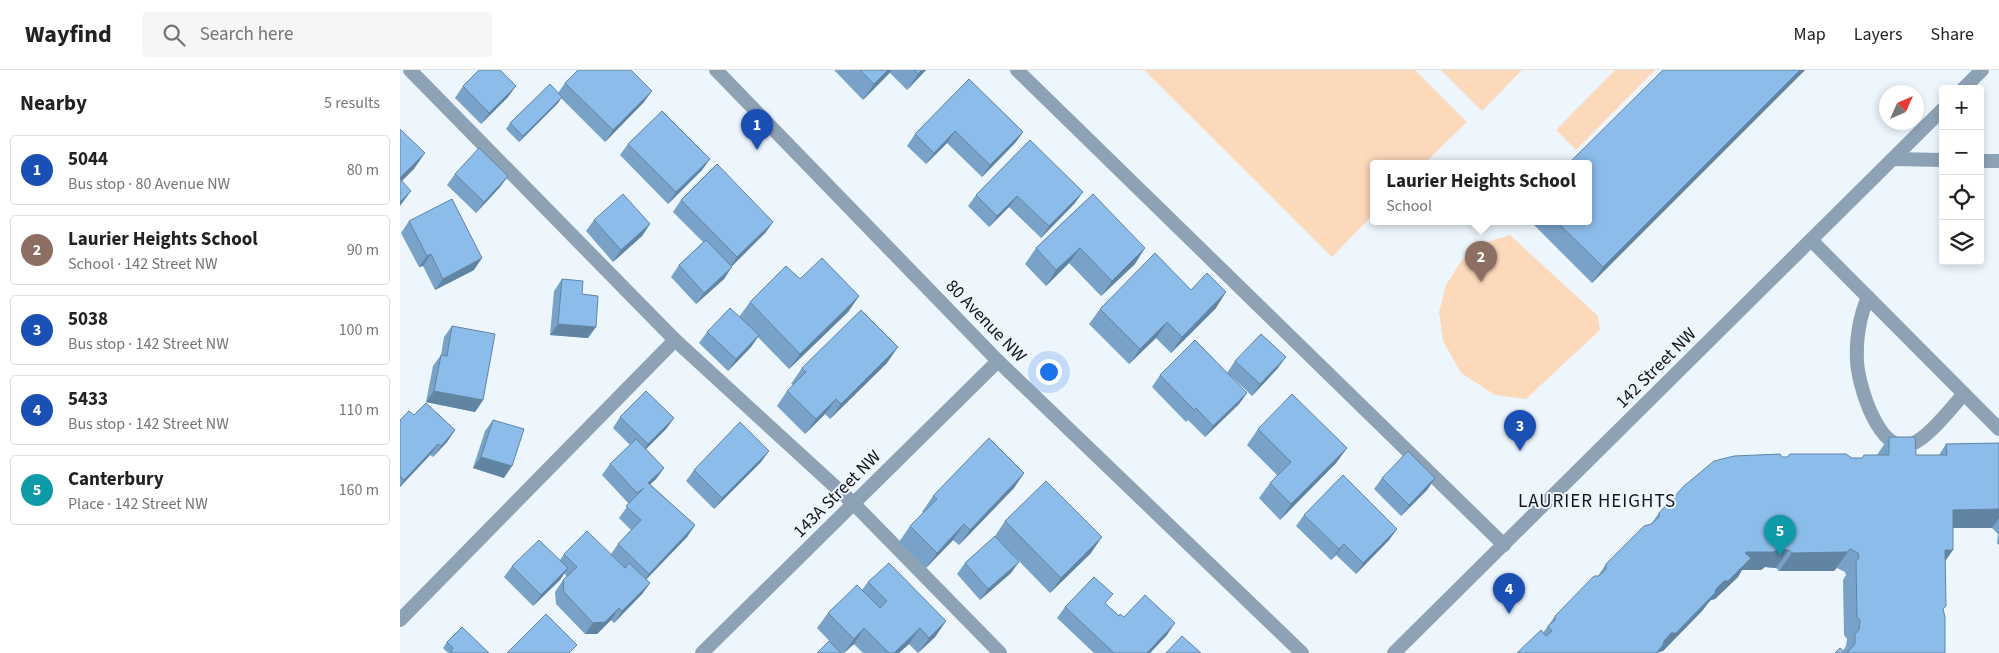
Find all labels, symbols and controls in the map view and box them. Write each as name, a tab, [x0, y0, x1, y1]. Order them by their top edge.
search box	[142, 12, 492, 57]
text: Wayfind	[25, 17, 112, 52]
icon: search	[160, 21, 188, 49]
text: Search here	[200, 21, 293, 48]
text: Map	[1794, 22, 1826, 47]
text: Layers	[1854, 22, 1903, 47]
text: Share	[1931, 22, 1974, 47]
north arrow	[1879, 85, 1924, 130]
map controls	[1939, 85, 1984, 265]
button: +	[1939, 85, 1984, 130]
text: Nearby	[20, 88, 87, 118]
text: 5 results	[324, 92, 380, 114]
pin: 1	[741, 109, 773, 150]
button: −	[1939, 130, 1984, 175]
text: 5044	[68, 146, 108, 173]
text: 1	[33, 159, 41, 181]
text: 80 m	[347, 159, 379, 181]
popup	[1370, 160, 1592, 225]
text: Laurier Heights School	[1386, 168, 1576, 195]
text: Bus stop · 80 Avenue NW	[68, 173, 230, 195]
button: locate	[1939, 175, 1984, 220]
text: School	[1386, 195, 1432, 217]
button: layers	[1939, 220, 1984, 265]
text: Laurier Heights School	[68, 226, 258, 253]
text: 2	[33, 239, 41, 261]
text: 90 m	[347, 239, 379, 261]
pin: 2	[1465, 241, 1497, 282]
text: School · 142 Street NW	[68, 253, 218, 275]
street label: 80 Avenue NW	[940, 274, 1032, 368]
text: 5038	[68, 306, 108, 333]
text: 3	[33, 319, 41, 341]
text: 100 m	[339, 319, 379, 341]
street label: 142 Street NW	[1610, 322, 1702, 414]
text: Bus stop · 142 Street NW	[68, 333, 229, 355]
your location	[1036, 359, 1062, 385]
text: 5433	[68, 386, 108, 413]
text: 4	[33, 399, 41, 421]
text: 110 m	[339, 399, 379, 421]
pin: 3	[1504, 410, 1536, 451]
text: Bus stop · 142 Street NW	[68, 413, 229, 435]
street label: 143A Street NW	[788, 445, 886, 543]
text: Canterbury	[68, 466, 164, 493]
text: 5	[33, 479, 41, 501]
text: 160 m	[339, 479, 379, 501]
district label: LAURIER HEIGHTS	[1518, 488, 1676, 515]
text: Place · 142 Street NW	[68, 493, 208, 515]
pin: 5	[1764, 515, 1796, 556]
pin: 4	[1493, 573, 1525, 614]

